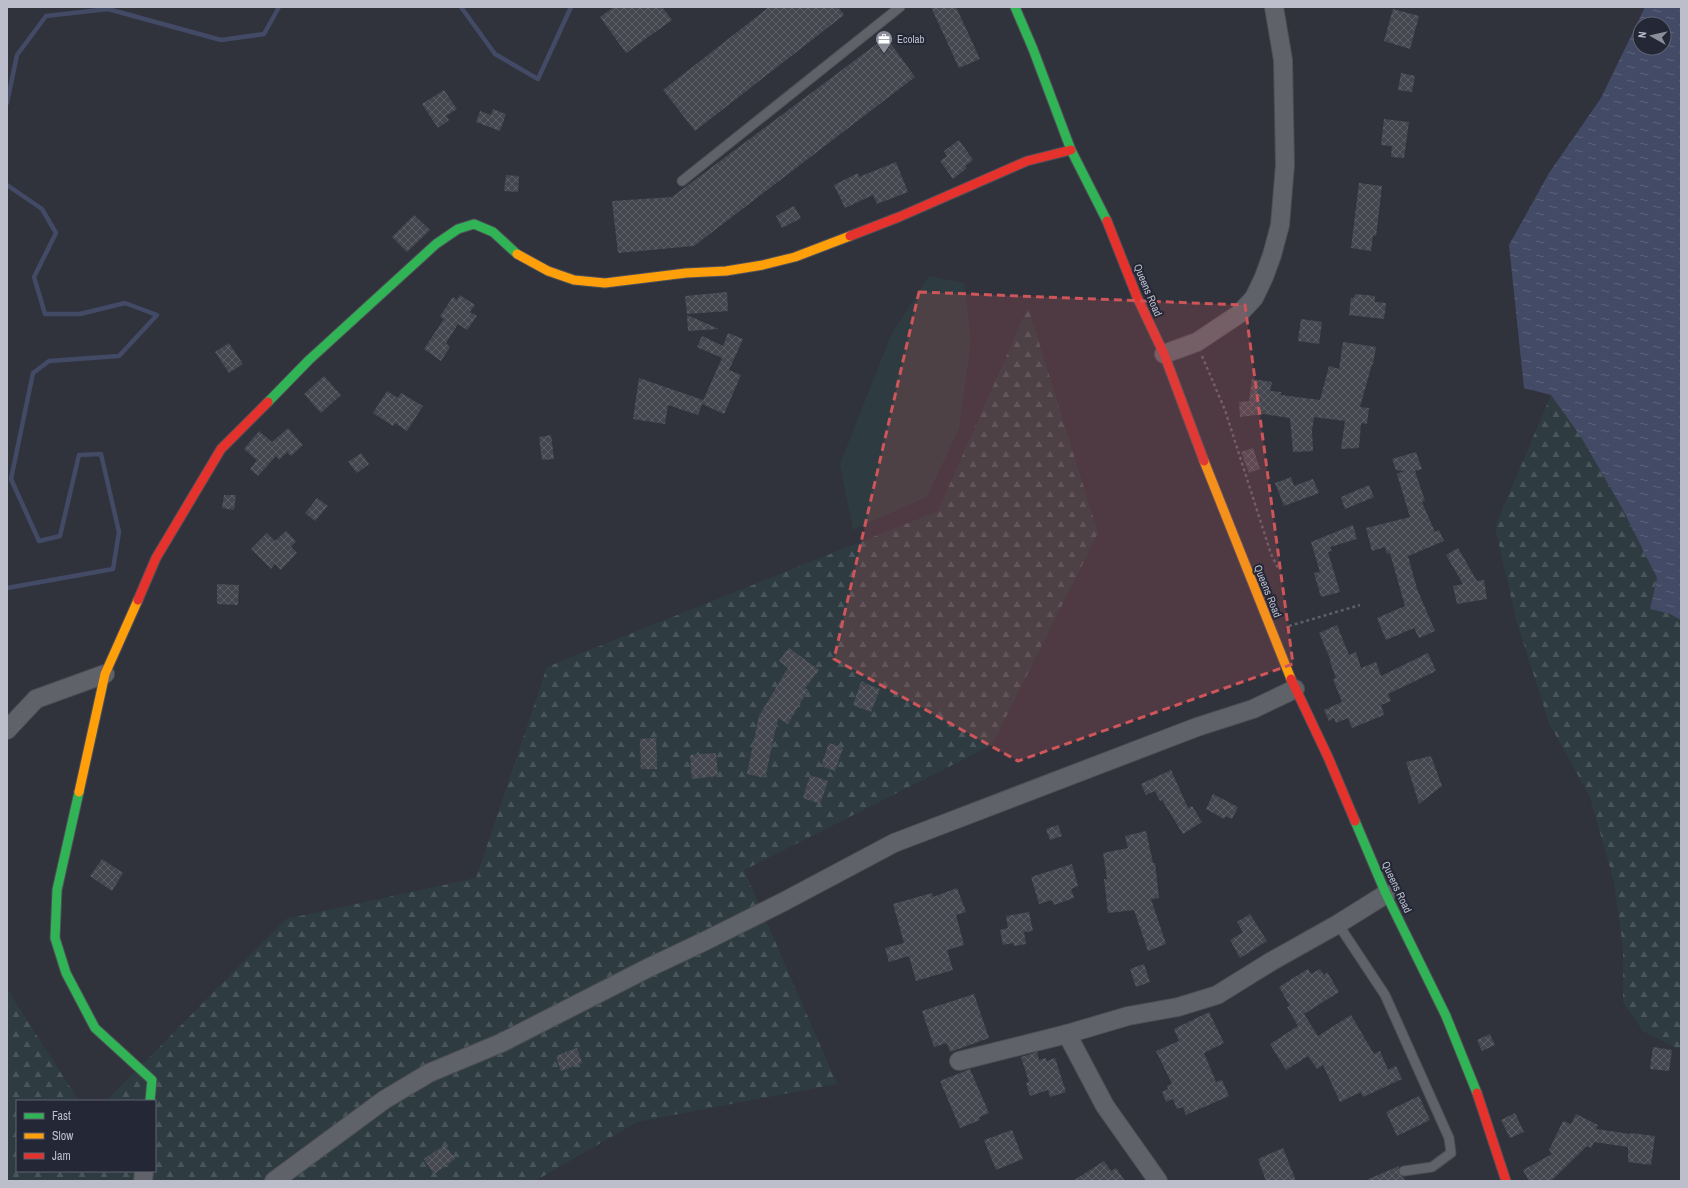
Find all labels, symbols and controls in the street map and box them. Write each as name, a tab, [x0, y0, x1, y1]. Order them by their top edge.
north arrow	[1632, 16, 1672, 56]
office icon: Ecolab	[874, 29, 894, 54]
text: N	[1635, 30, 1649, 39]
place label: Ecolab	[897, 32, 925, 46]
street label: Queens Road	[1131, 262, 1165, 318]
street label: Queens Road	[1251, 563, 1285, 619]
street label: Queens Road	[1379, 859, 1415, 915]
legend	[16, 1100, 156, 1172]
text: Fast	[52, 1108, 71, 1124]
text: Slow	[52, 1128, 74, 1144]
text: Jam	[52, 1148, 71, 1164]

